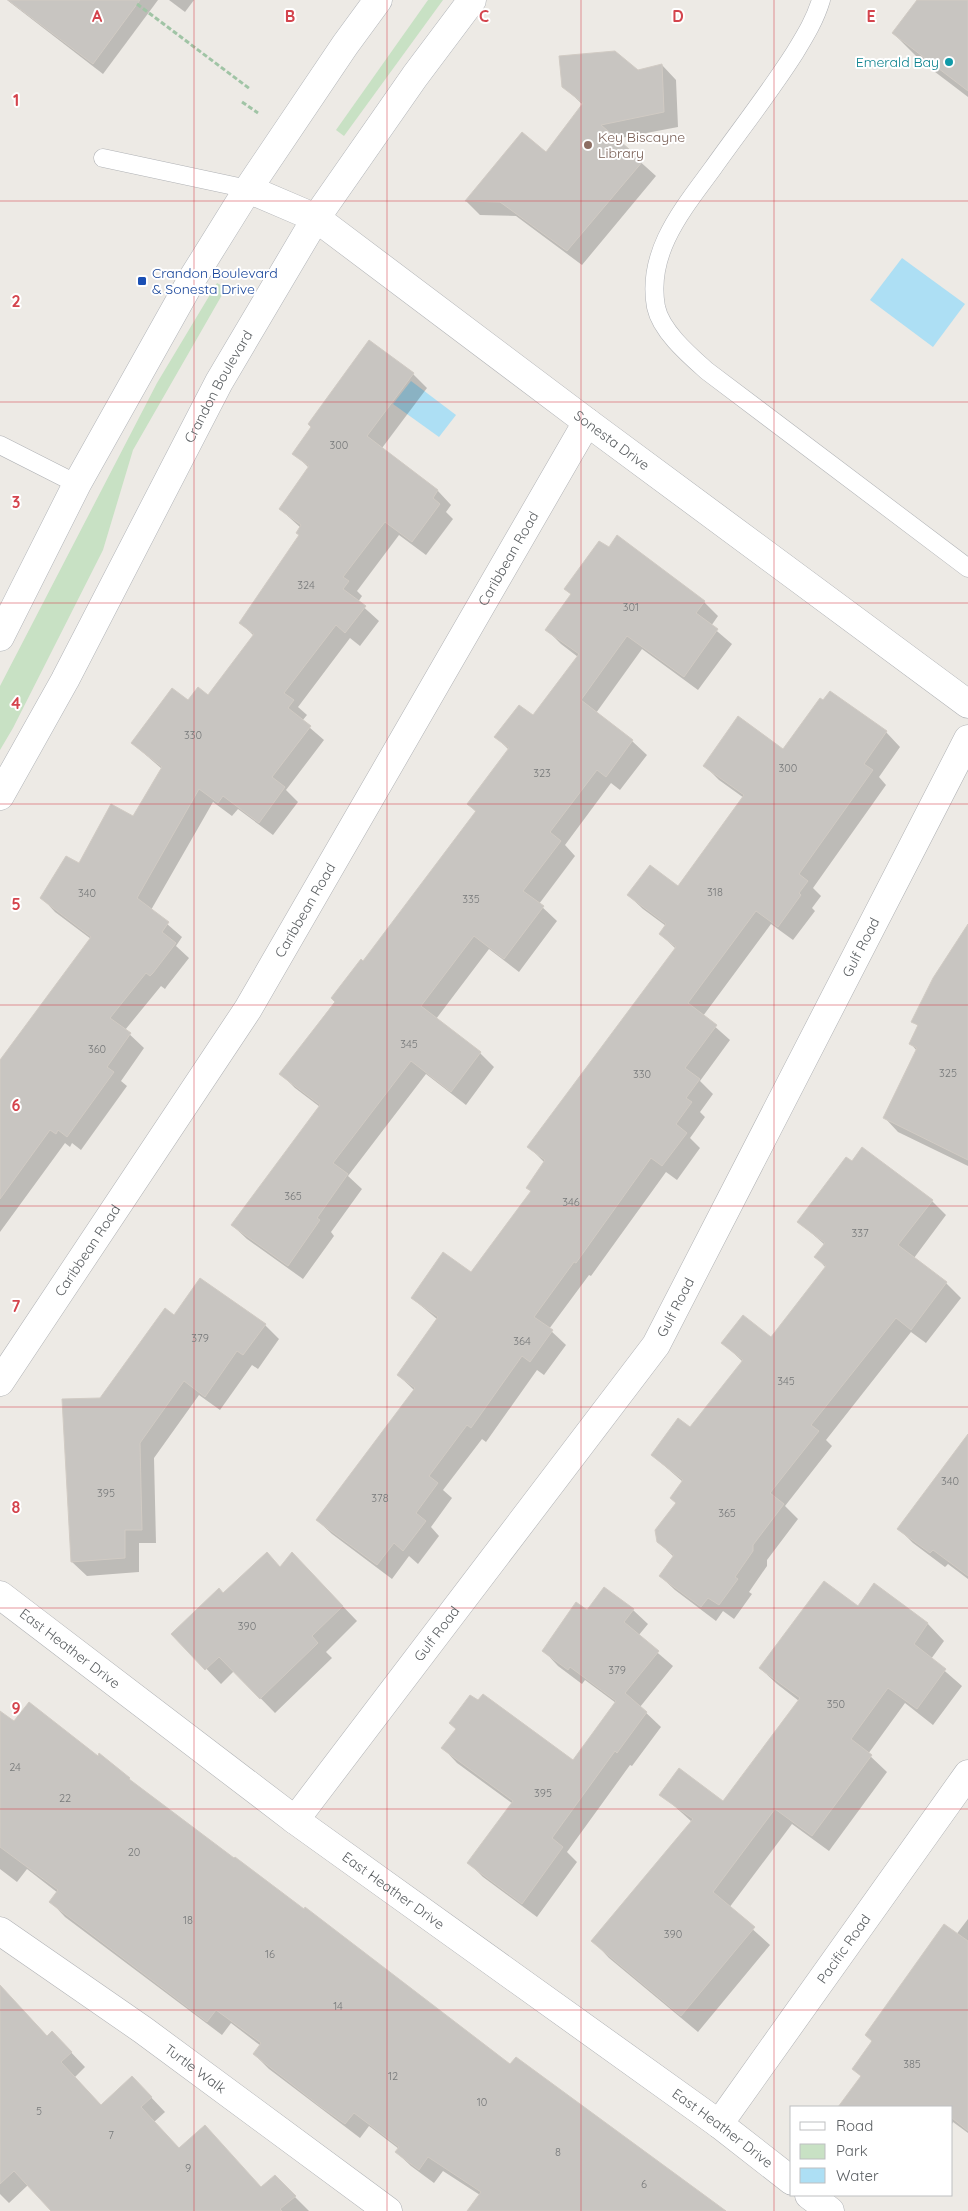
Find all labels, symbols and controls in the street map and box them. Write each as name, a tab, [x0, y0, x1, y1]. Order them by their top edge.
text: A	[92, 6, 103, 26]
text: B	[285, 6, 295, 26]
text: C	[479, 6, 489, 26]
text: D	[672, 6, 684, 26]
text: E	[866, 6, 876, 26]
place label: Emerald Bay	[856, 53, 939, 71]
marker: Emerald Bay	[943, 56, 955, 68]
text: 1	[13, 90, 19, 110]
place label: Key Biscayne Library	[598, 128, 685, 162]
marker: Key Biscayne Library	[582, 139, 594, 151]
place label: Crandon Boulevard & Sonesta Drive	[152, 264, 278, 298]
marker: Crandon Boulevard & Sonesta Drive	[136, 275, 148, 287]
text: 2	[11, 291, 21, 311]
street label: Crandon Boulevard	[180, 327, 257, 446]
street label: Sonesta Drive	[570, 406, 653, 474]
house number: 300	[330, 438, 348, 452]
text: 3	[12, 492, 20, 512]
street label: Caribbean Road	[474, 508, 542, 609]
house number: 324	[297, 578, 315, 592]
house number: 301	[623, 600, 639, 614]
text: 4	[11, 693, 21, 713]
house number: 330	[184, 728, 202, 742]
house number: 300	[779, 761, 797, 775]
house number: 323	[533, 766, 551, 780]
street label: Caribbean Road	[271, 860, 339, 961]
house number: 318	[707, 885, 723, 899]
house number: 340	[78, 886, 96, 900]
house number: 335	[462, 892, 480, 906]
text: 5	[11, 894, 21, 914]
street label: Gulf Road	[838, 914, 884, 980]
house number: 345	[400, 1037, 418, 1051]
house number: 360	[88, 1042, 106, 1056]
house number: 325	[939, 1066, 957, 1080]
house number: 330	[633, 1067, 651, 1081]
text: 6	[12, 1095, 21, 1115]
house number: 365	[284, 1189, 302, 1203]
house number: 346	[562, 1195, 580, 1209]
street label: Caribbean Road	[51, 1201, 124, 1300]
house number: 337	[851, 1226, 869, 1240]
street label: Gulf Road	[653, 1274, 698, 1340]
text: 7	[12, 1296, 21, 1316]
house number: 379	[191, 1331, 209, 1345]
house number: 364	[513, 1334, 531, 1348]
house number: 345	[777, 1374, 795, 1388]
house number: 340	[941, 1474, 959, 1488]
house number: 395	[97, 1486, 115, 1500]
house number: 378	[371, 1491, 389, 1505]
text: 8	[12, 1497, 21, 1517]
house number: 365	[718, 1506, 736, 1520]
street label: Gulf Road	[410, 1603, 463, 1665]
street label: East Heather Drive	[16, 1604, 124, 1692]
house number: 390	[238, 1619, 256, 1633]
house number: 379	[608, 1663, 626, 1677]
house number: 350	[827, 1697, 845, 1711]
text: 9	[11, 1698, 21, 1718]
house number: 24	[9, 1760, 21, 1774]
house number: 395	[534, 1786, 552, 1800]
house number: 22	[59, 1791, 71, 1805]
house number: 20	[128, 1845, 140, 1859]
street label: East Heather Drive	[339, 1848, 448, 1933]
street label: Pacific Road	[813, 1911, 874, 1987]
house number: 18	[183, 1913, 193, 1927]
house number: 390	[664, 1927, 682, 1941]
house number: 16	[265, 1947, 275, 1961]
house number: 14	[333, 1999, 343, 2013]
street label: Turtle Walk	[161, 2040, 230, 2097]
house number: 385	[903, 2057, 921, 2071]
house number: 12	[388, 2069, 398, 2083]
street label: East Heather Drive	[669, 2084, 777, 2172]
house number: 10	[477, 2095, 487, 2109]
house number: 5	[36, 2104, 42, 2118]
legend	[790, 2106, 953, 2196]
text: Road	[836, 2116, 873, 2135]
house number: 7	[108, 2128, 114, 2142]
text: Park	[836, 2141, 868, 2160]
house number: 8	[555, 2145, 561, 2159]
house number: 9	[185, 2161, 191, 2175]
text: Water	[836, 2166, 879, 2185]
house number: 6	[641, 2177, 647, 2191]

